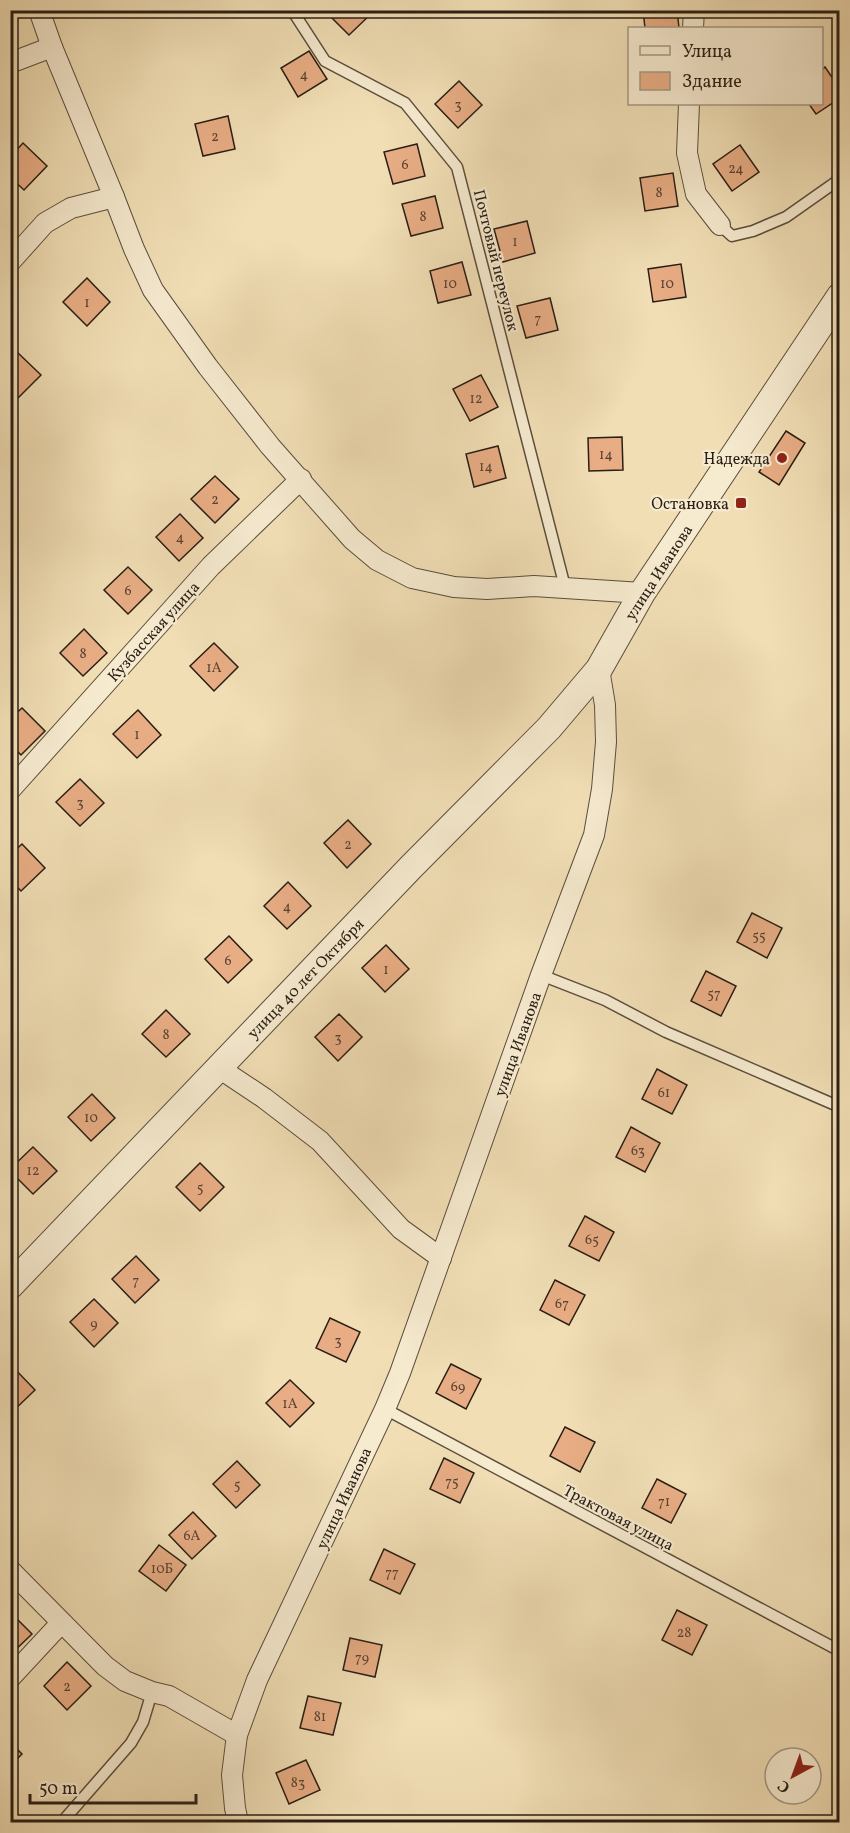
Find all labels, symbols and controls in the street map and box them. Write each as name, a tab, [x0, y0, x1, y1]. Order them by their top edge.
legend	[628, 27, 823, 105]
text: Улица	[682, 40, 732, 65]
house number: 4	[300, 66, 308, 85]
text: Здание	[682, 70, 742, 95]
house number: 3	[454, 96, 462, 115]
house number: 2	[211, 128, 219, 147]
house number: 6	[401, 156, 409, 175]
house number: 24	[728, 160, 744, 179]
house number: 8	[655, 184, 663, 203]
street label: Почтовый переулок	[467, 187, 523, 334]
house number: 8	[419, 208, 427, 227]
house number: 1	[512, 233, 518, 252]
house number: 10	[443, 275, 457, 294]
house number: 10	[660, 275, 674, 294]
house number: 1	[84, 294, 90, 313]
house number: 7	[535, 310, 542, 329]
house number: 12	[470, 390, 482, 409]
house number: 14	[599, 446, 613, 465]
place label: Надежда	[704, 449, 770, 471]
marker: Надежда	[775, 451, 789, 465]
house number: 14	[479, 458, 493, 477]
house number: 2	[211, 491, 219, 510]
place label: Остановка	[651, 494, 729, 516]
marker: Остановка	[734, 496, 748, 510]
street label: улица Иванова	[620, 521, 699, 625]
house number: 4	[176, 529, 184, 548]
street label: Кузбасская улица	[103, 577, 206, 687]
house number: 6	[124, 582, 132, 601]
house number: 8	[79, 645, 87, 664]
house number: 1А	[206, 659, 222, 678]
house number: 1	[134, 726, 140, 745]
house number: 3	[76, 794, 84, 813]
house number: 2	[344, 836, 352, 855]
house number: 4	[283, 898, 291, 917]
street label: улица 40 лет Октября	[243, 914, 370, 1044]
house number: 55	[752, 927, 766, 946]
house number: 6	[224, 952, 232, 971]
house number: 1	[383, 961, 389, 980]
house number: 57	[707, 985, 721, 1004]
street label: улица Иванова	[490, 989, 548, 1100]
house number: 8	[162, 1026, 170, 1045]
house number: 3	[334, 1029, 342, 1048]
house number: 61	[658, 1084, 670, 1103]
house number: 10	[84, 1109, 98, 1128]
house number: 63	[631, 1142, 645, 1161]
house number: 12	[27, 1162, 39, 1181]
house number: 5	[197, 1179, 203, 1198]
house number: 65	[585, 1231, 599, 1250]
house number: 7	[133, 1272, 140, 1291]
house number: 67	[555, 1295, 569, 1314]
house number: 9	[90, 1315, 98, 1334]
house number: 3	[334, 1332, 342, 1351]
house number: 69	[451, 1378, 465, 1397]
house number: 1А	[282, 1395, 298, 1414]
street label: улица Иванова	[312, 1444, 378, 1553]
house number: 75	[445, 1473, 459, 1492]
house number: 5	[234, 1476, 240, 1495]
street label: Трактовая улица	[559, 1480, 677, 1557]
house number: 71	[658, 1493, 670, 1512]
house number: 6А	[184, 1527, 201, 1546]
house number: 10Б	[151, 1560, 173, 1579]
house number: 77	[385, 1564, 399, 1583]
house number: 28	[677, 1624, 691, 1643]
house number: 79	[355, 1649, 369, 1668]
house number: 2	[63, 1678, 71, 1697]
house number: 81	[314, 1708, 326, 1727]
north arrow	[763, 1746, 823, 1806]
scale bar	[30, 1767, 196, 1805]
house number: 83	[291, 1774, 305, 1793]
text: С	[773, 1774, 796, 1797]
text: 50 m	[39, 1777, 78, 1802]

